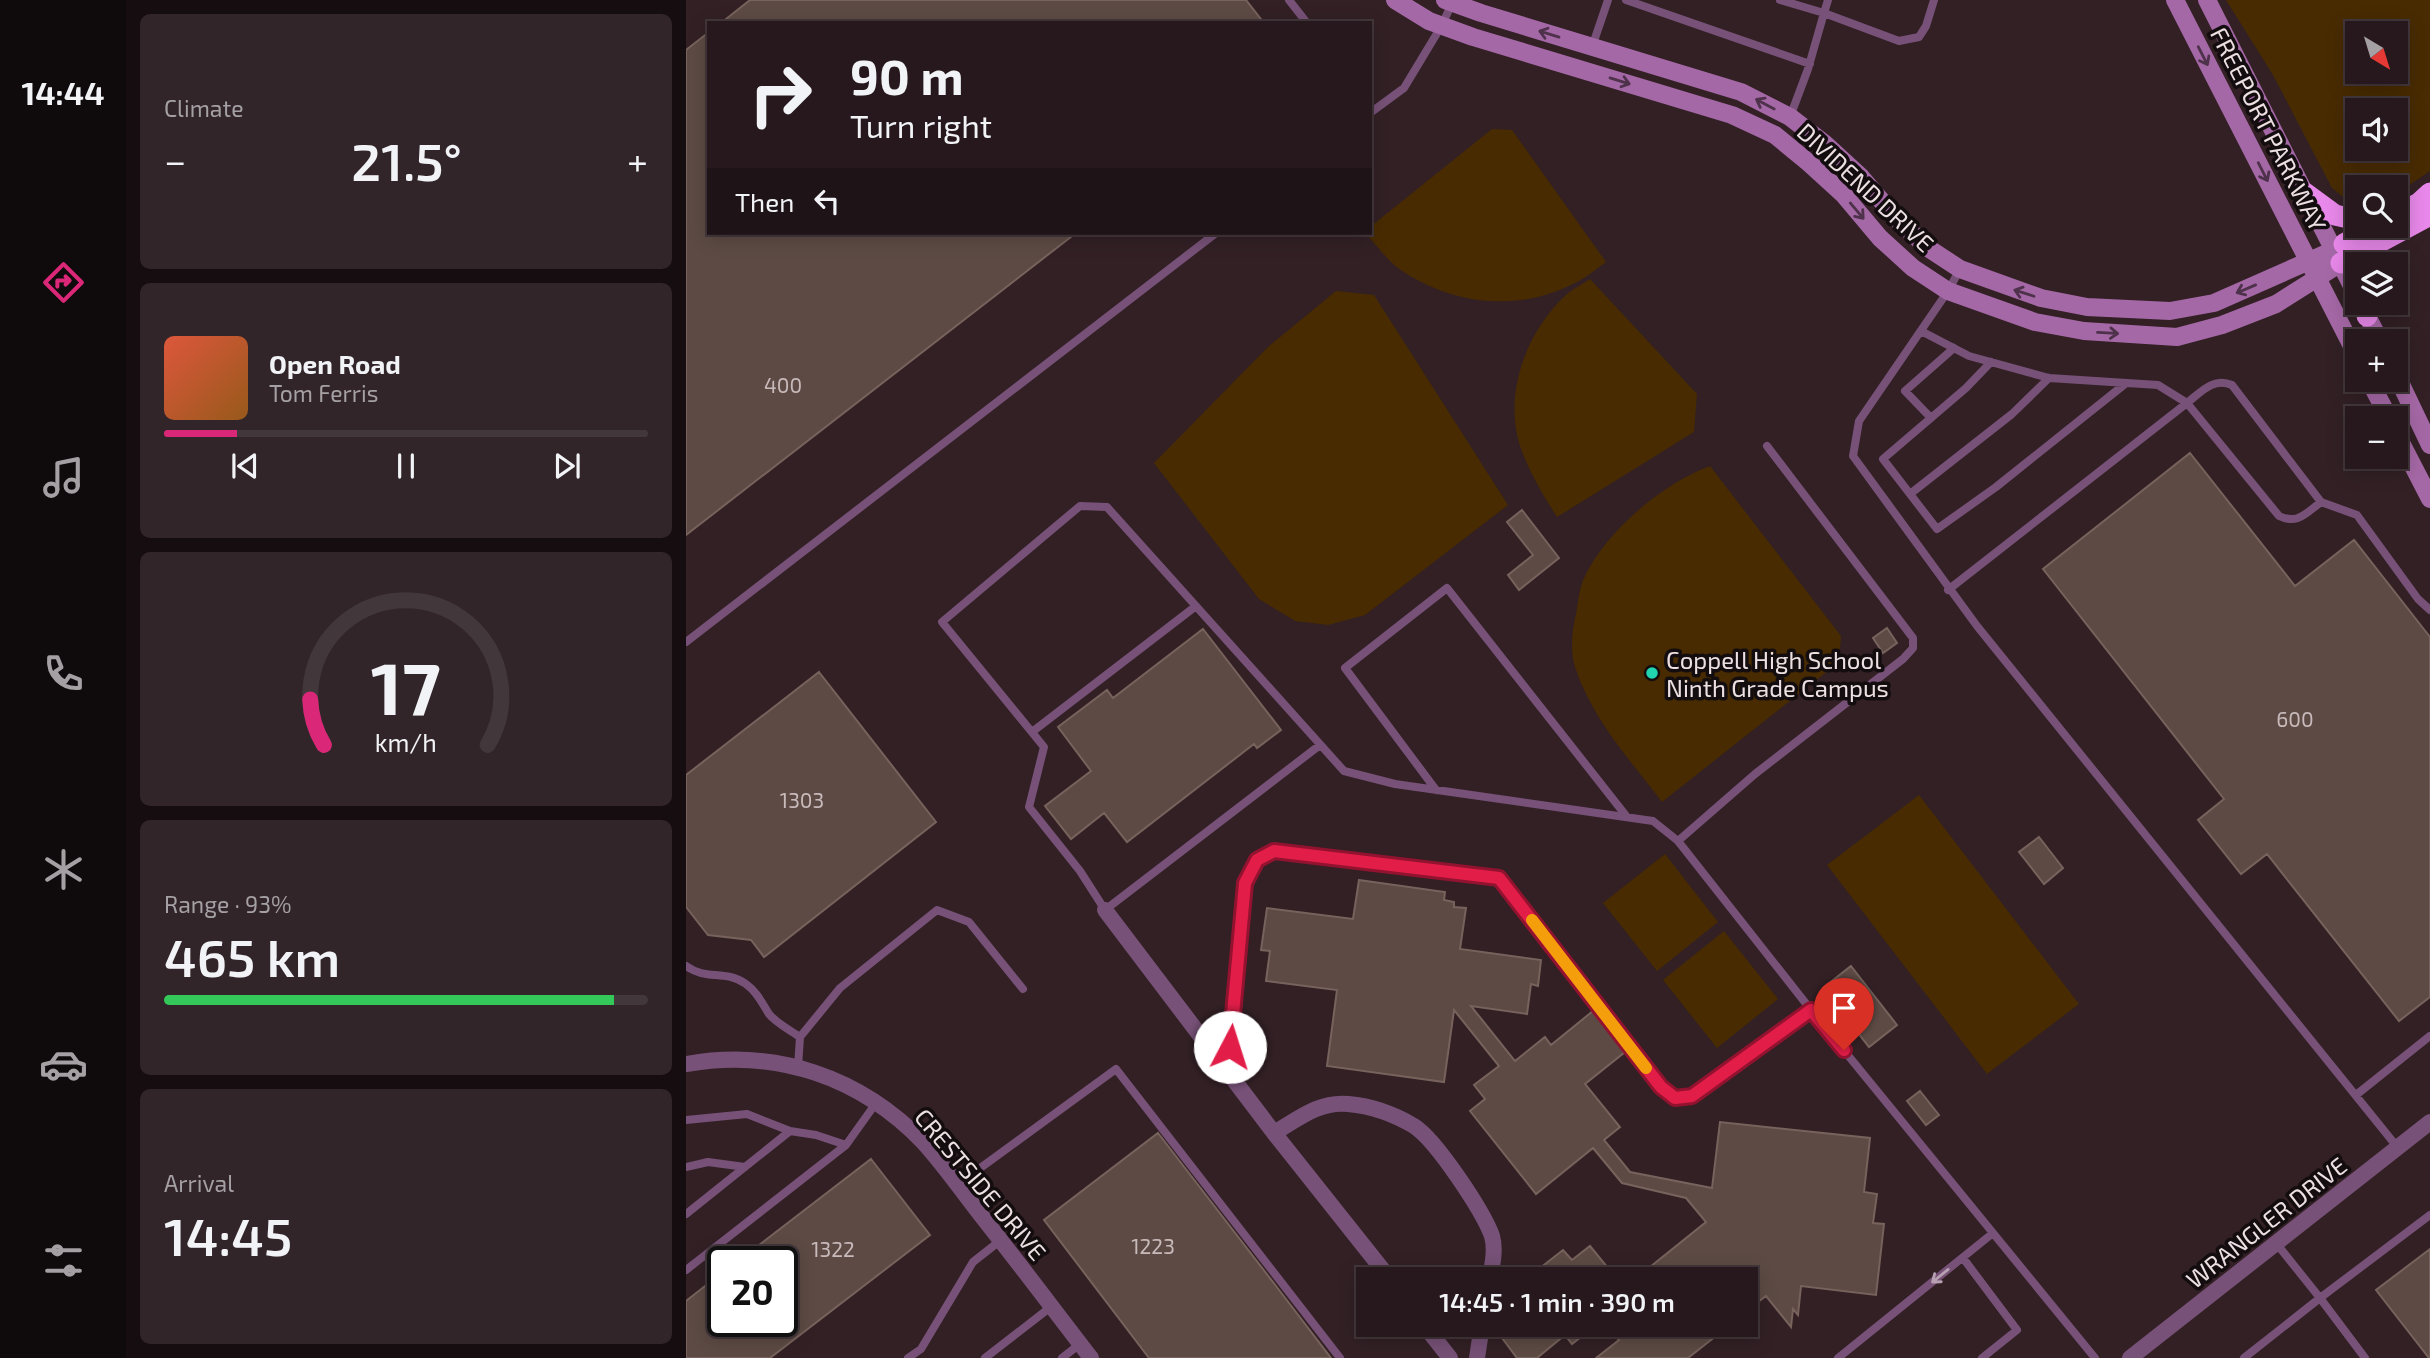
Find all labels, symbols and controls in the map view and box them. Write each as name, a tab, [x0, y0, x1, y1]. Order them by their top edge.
north arrow	[2345, 21, 2408, 84]
map controls	[2345, 21, 2408, 469]
street label: FREEPORT PARKWAY	[2205, 22, 2333, 236]
one-way arrow	[1539, 26, 1561, 39]
one-way arrow	[2197, 45, 2211, 66]
text: 90 m	[850, 46, 964, 105]
icon: right	[735, 49, 826, 140]
text: 14:44	[21, 73, 105, 111]
one-way arrow	[1609, 75, 1631, 88]
text: Climate	[164, 94, 244, 122]
one-way arrow	[1755, 97, 1776, 111]
button: sound	[2345, 98, 2408, 161]
text: Turn right	[850, 106, 992, 144]
street label: DIVIDEND DRIVE	[1792, 116, 1940, 258]
text: 21.5°	[351, 129, 462, 191]
text: −	[164, 137, 186, 183]
text: +	[627, 137, 648, 183]
one-way arrow	[2257, 161, 2270, 182]
button: search	[2345, 175, 2408, 238]
icon: left	[808, 182, 846, 220]
text: Then	[735, 186, 794, 217]
one-way arrow	[1849, 202, 1865, 220]
button: layers	[2345, 252, 2408, 315]
icon: directions	[39, 258, 88, 307]
one-way arrow	[2236, 283, 2258, 296]
one-way arrow	[2014, 286, 2036, 298]
one-way arrow	[2097, 326, 2120, 339]
button: +	[2345, 329, 2408, 392]
text: Open Road	[269, 348, 401, 379]
house number: 400	[764, 372, 802, 397]
text: Tom Ferris	[269, 379, 378, 407]
button: −	[2345, 406, 2408, 469]
icon: previous	[226, 447, 264, 485]
icon: pause	[387, 447, 425, 485]
icon: next	[548, 447, 586, 485]
icon: music	[39, 453, 88, 502]
text: 17	[371, 642, 441, 730]
place label: Coppell High School Ninth Grade Campus	[1666, 645, 1889, 702]
icon: phone	[39, 649, 88, 698]
marker: Coppell High School Ninth Grade Campus	[1644, 665, 1660, 681]
house number: 600	[2276, 706, 2314, 731]
text: km/h	[375, 727, 437, 757]
house number: 1303	[780, 787, 824, 812]
icon: climate	[39, 845, 88, 894]
text: Range · 93%	[164, 890, 292, 918]
text: 465 km	[164, 925, 340, 987]
pin	[1814, 978, 1874, 1050]
icon: arrive	[1825, 989, 1863, 1027]
position arrow	[1193, 1010, 1267, 1084]
icon: car	[39, 1040, 88, 1089]
street label: CRESTSIDE DRIVE	[909, 1102, 1053, 1266]
street label: WRANGLER DRIVE	[2180, 1150, 2352, 1294]
text: Arrival	[164, 1169, 234, 1197]
text: 14:45	[164, 1204, 292, 1266]
house number: 1223	[1131, 1233, 1175, 1258]
icon: filters	[39, 1236, 88, 1285]
house number: 1322	[811, 1236, 855, 1261]
speed limit sign: 20	[707, 1246, 798, 1337]
one-way arrow	[1932, 1268, 1950, 1284]
text: 14:45 · 1 min · 390 m	[1439, 1286, 1675, 1317]

